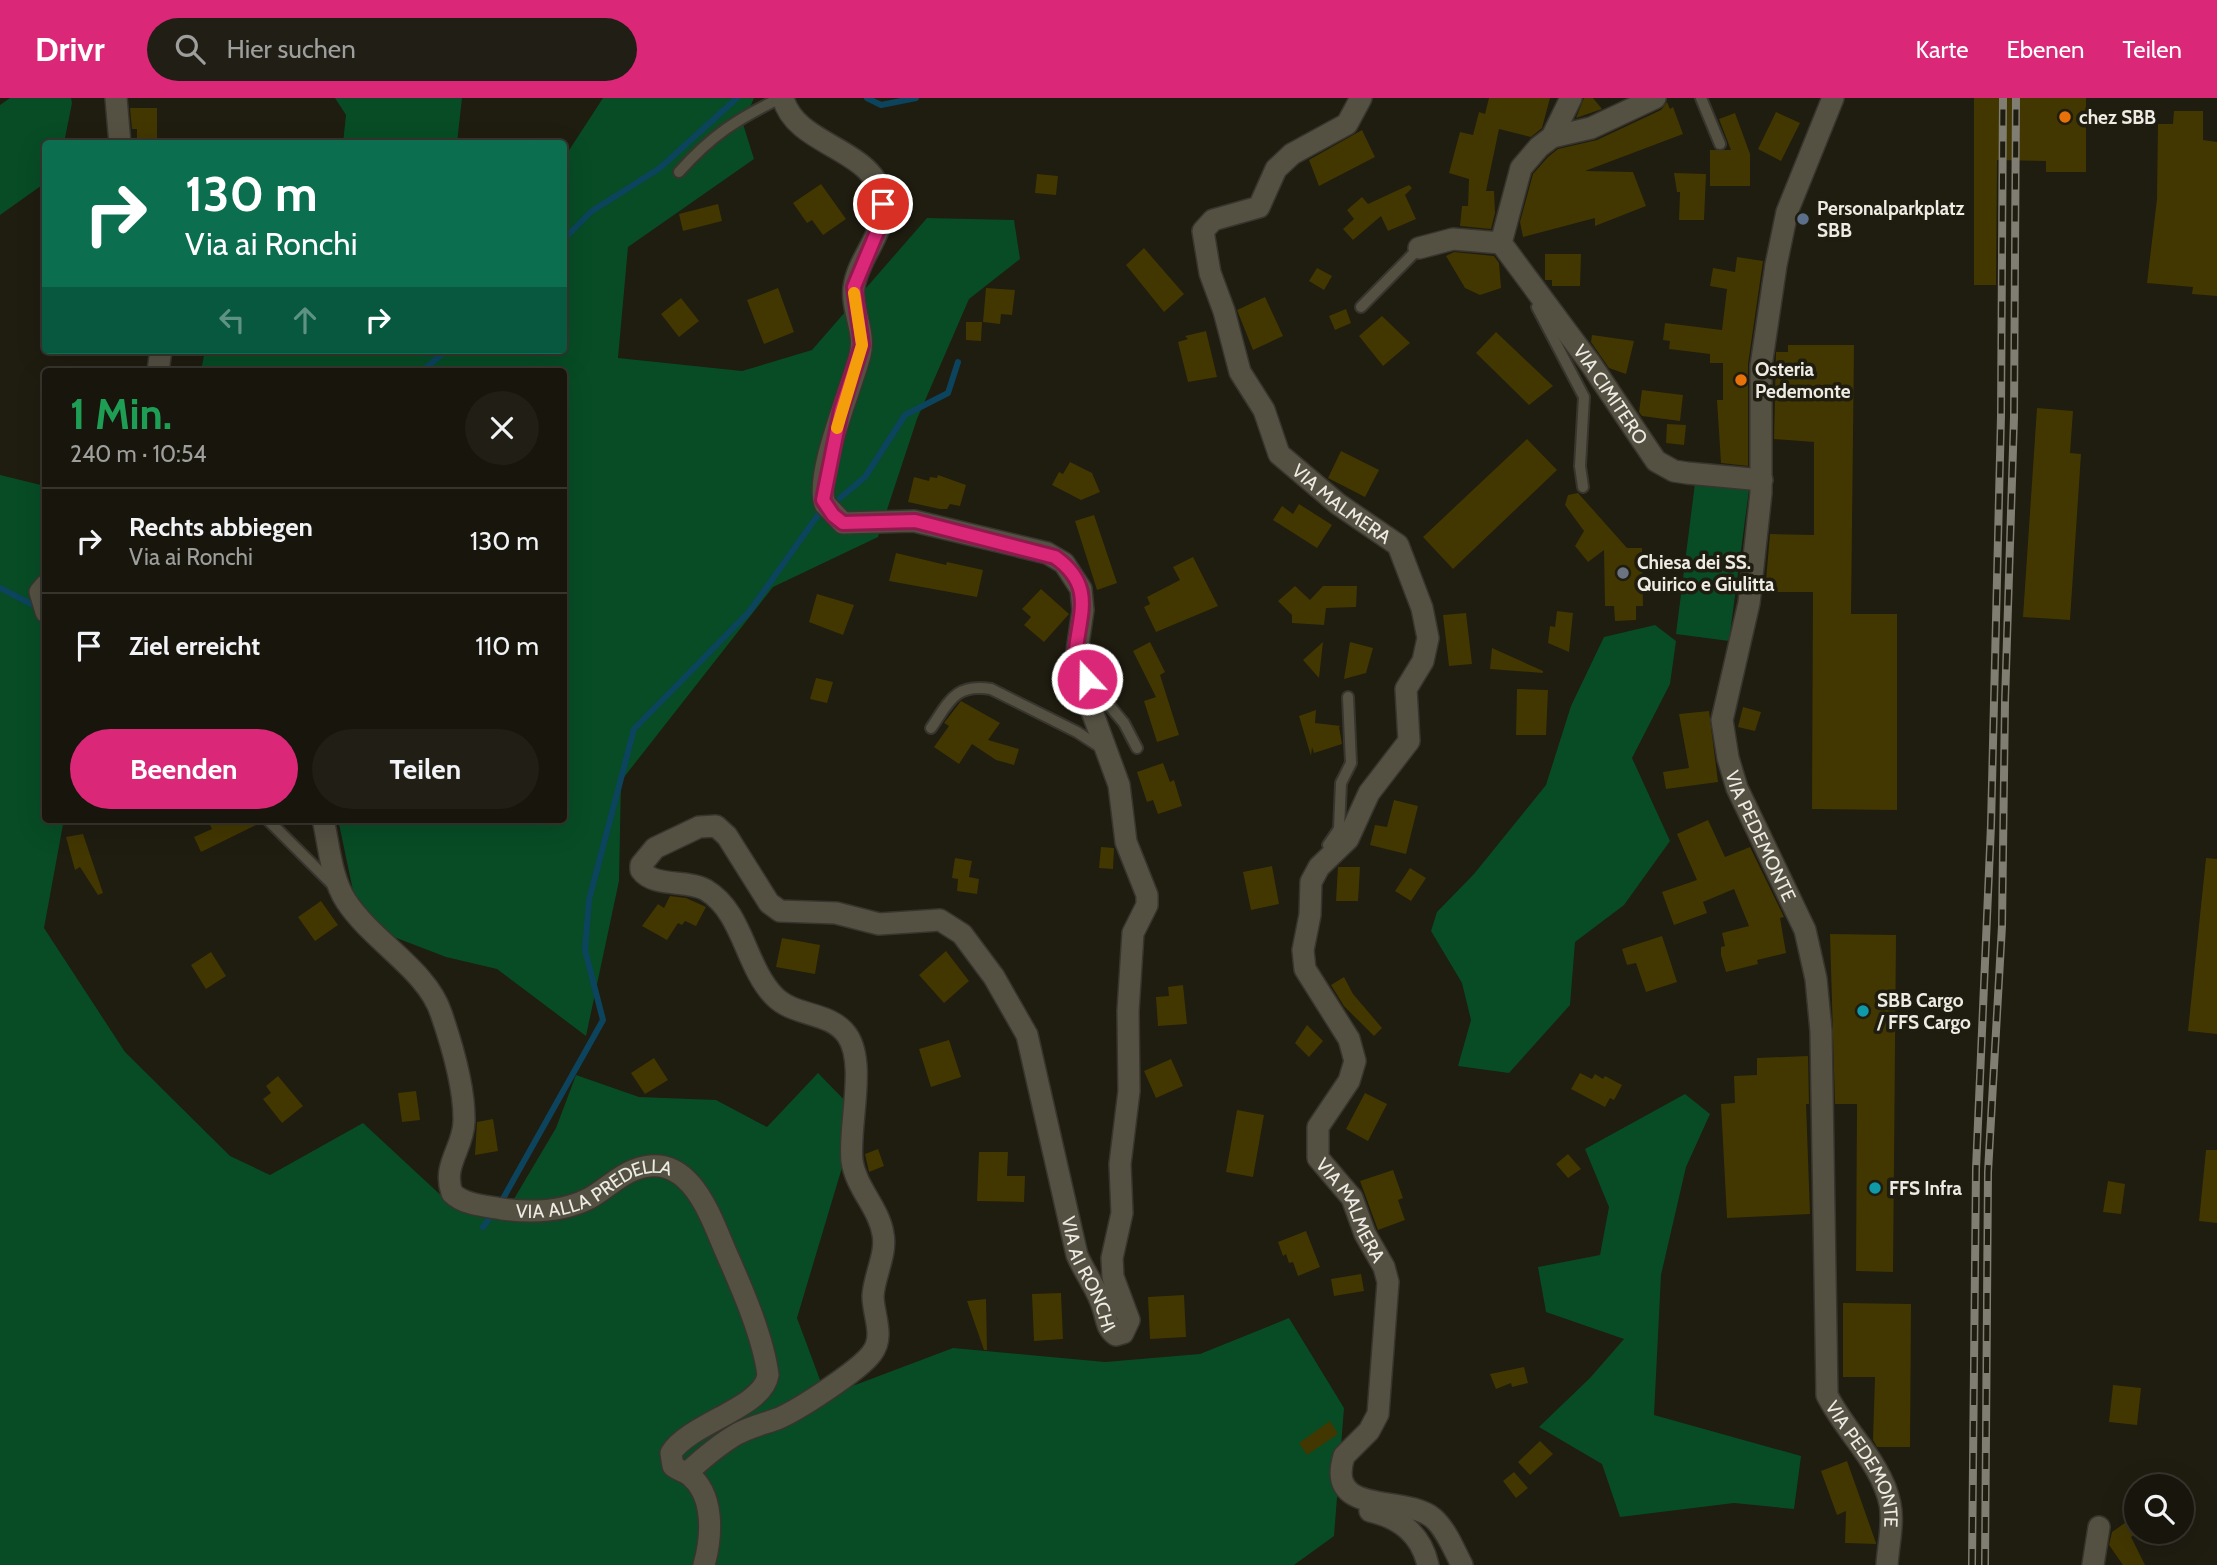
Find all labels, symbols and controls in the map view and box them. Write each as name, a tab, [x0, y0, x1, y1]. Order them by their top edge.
search box	[147, 18, 637, 81]
text: Drivr	[35, 29, 105, 69]
icon: search	[171, 30, 209, 68]
text: Hier suchen	[227, 33, 356, 65]
text: Karte	[1915, 35, 1968, 64]
text: Ebenen	[2006, 35, 2084, 64]
text: Teilen	[2122, 35, 2182, 64]
place label: chez SBB	[2079, 106, 2156, 129]
marker: chez SBB	[2057, 109, 2073, 125]
text: 130 m	[185, 164, 318, 223]
icon: right	[70, 168, 161, 259]
pin	[853, 174, 913, 234]
icon: arrive	[864, 185, 902, 223]
place label: Personalparkplatz SBB	[1817, 197, 1964, 242]
marker: Personalparkplatz SBB	[1795, 211, 1811, 227]
text: Via ai Ronchi	[185, 224, 357, 263]
icon: left	[213, 301, 251, 339]
icon: ahead	[286, 301, 324, 339]
icon: right	[359, 301, 397, 339]
street label: VIA CIMITERO	[1568, 340, 1653, 449]
place label: Osteria Pedemonte	[1755, 358, 1851, 403]
marker: Osteria Pedemonte	[1733, 372, 1749, 388]
text: 1 Min.	[70, 388, 172, 440]
button: close	[465, 391, 539, 465]
text: 240 m · 10:54	[70, 440, 207, 468]
street label: VIA MALMERA	[1287, 459, 1395, 549]
text: Rechts abbiegen	[129, 511, 313, 543]
icon: right	[70, 522, 108, 560]
text: 130 m	[470, 525, 539, 557]
text: Via ai Ronchi	[129, 543, 253, 571]
place label: Chiesa dei SS. Quirico e Giulitta	[1637, 551, 1775, 596]
marker: Chiesa dei SS. Quirico e Giulitta	[1615, 565, 1631, 581]
icon: arrive	[70, 627, 108, 665]
text: Ziel erreicht	[129, 630, 260, 662]
text: 110 m	[475, 630, 539, 662]
position arrow	[1050, 642, 1124, 716]
button: Beenden	[70, 729, 298, 809]
button: Teilen	[312, 729, 539, 809]
street label: VIA PEDEMONTE	[1720, 768, 1801, 905]
place label: SBB Cargo / FFS Cargo	[1876, 989, 1971, 1034]
marker: SBB Cargo / FFS Cargo	[1855, 1003, 1871, 1019]
street label: VIA MALMERA	[1311, 1153, 1390, 1267]
street label: VIA ALLA PREDELLA	[515, 1155, 675, 1223]
place label: FFS Infra	[1889, 1177, 1962, 1200]
marker: FFS Infra	[1867, 1180, 1883, 1196]
street label: VIA AI RONCHI	[1057, 1214, 1120, 1337]
street label: VIA PEDEMONTE	[1820, 1397, 1902, 1528]
map controls	[2124, 1474, 2194, 1544]
button: search	[2124, 1474, 2194, 1544]

